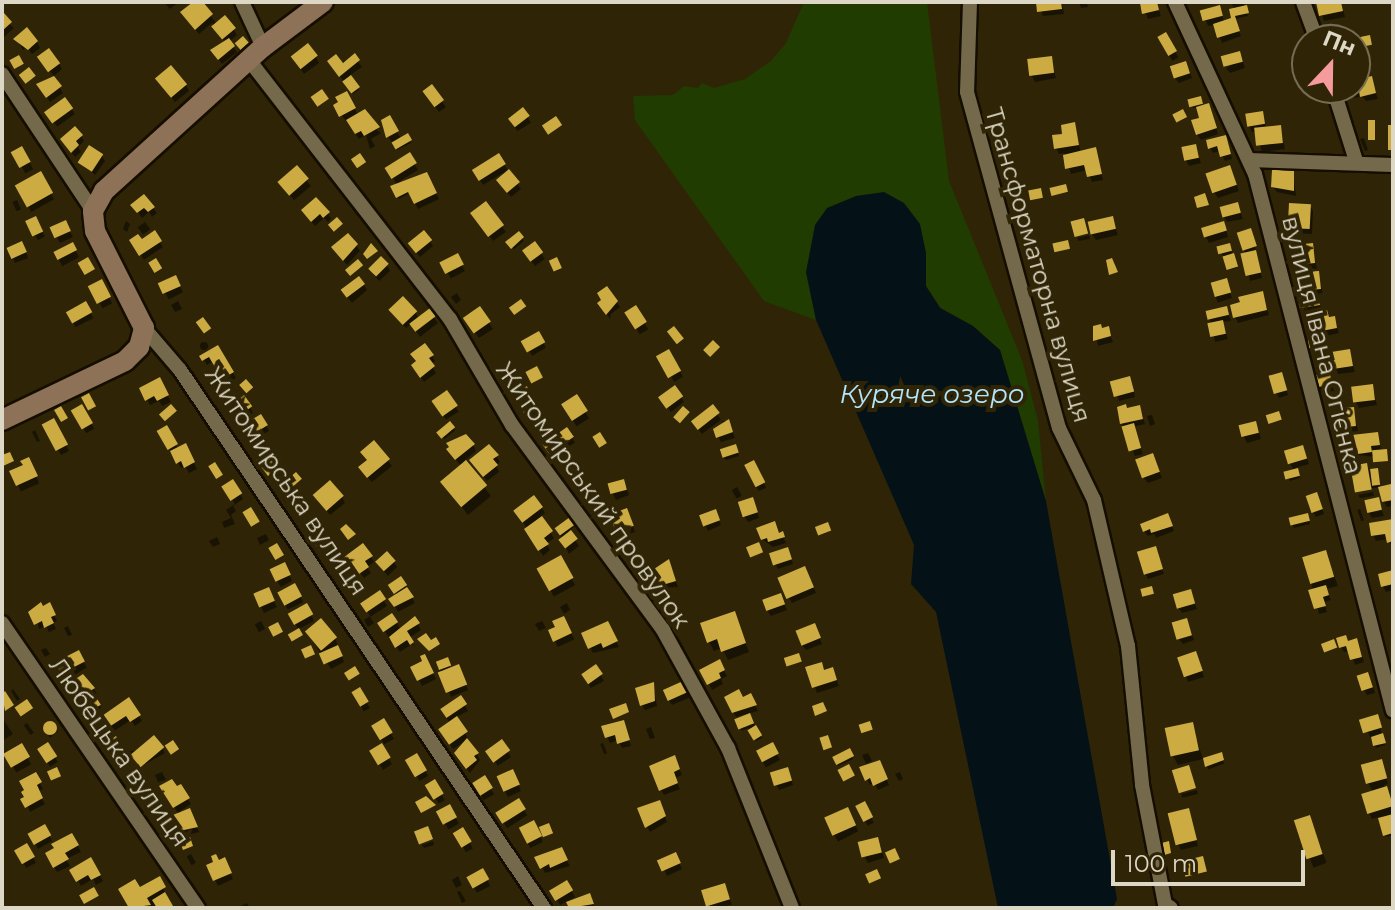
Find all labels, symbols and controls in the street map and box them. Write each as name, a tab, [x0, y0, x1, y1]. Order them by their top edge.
north arrow	[1291, 24, 1371, 104]
text: Пн	[1319, 24, 1360, 62]
street label: Трансформаторна вулиця	[979, 104, 1097, 426]
street label: вулиця Івана Огієнка	[1276, 213, 1368, 477]
street label: Житомирський провулок	[490, 356, 696, 634]
street label: Житомирська вулиця	[199, 361, 373, 601]
water label: Куряче озеро	[839, 379, 1025, 411]
street label: Любецька вулиця	[43, 652, 195, 852]
scale bar	[1115, 834, 1309, 884]
text: 100 m	[1125, 849, 1197, 878]

